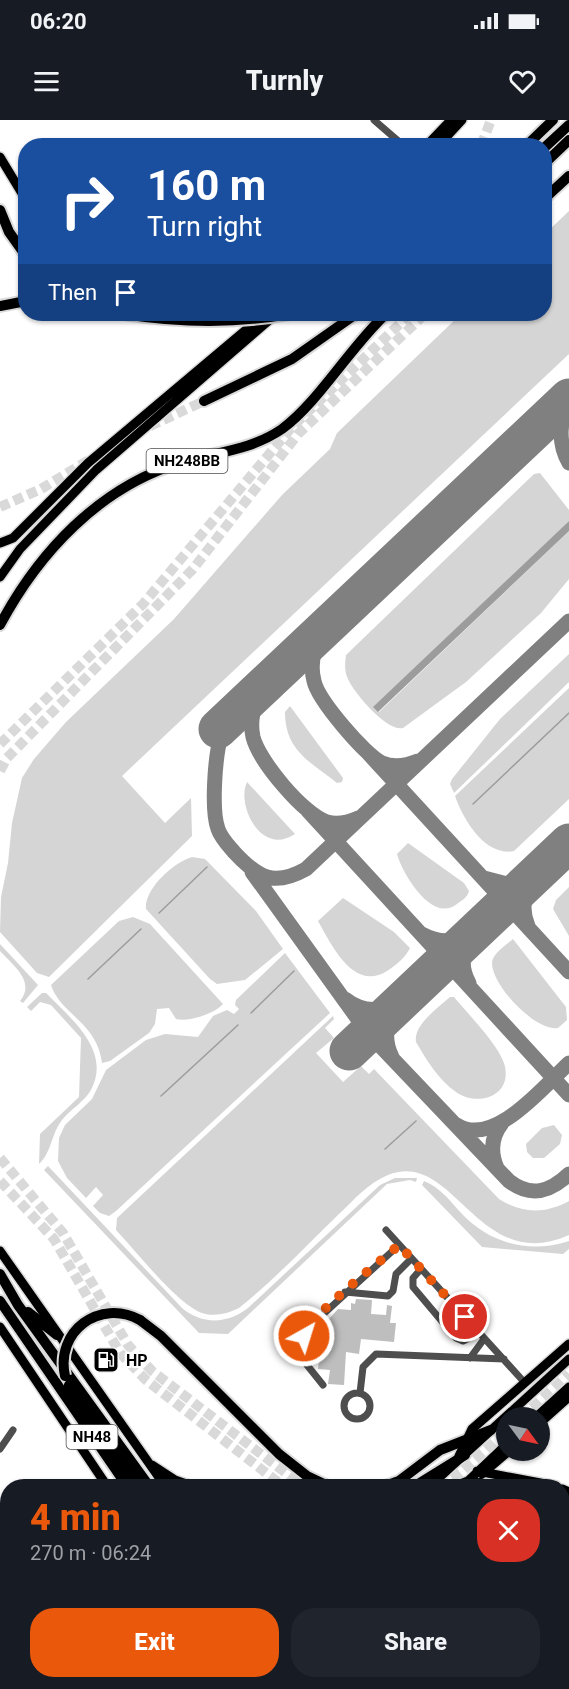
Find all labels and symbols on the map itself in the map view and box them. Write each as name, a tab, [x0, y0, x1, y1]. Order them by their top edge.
road number: NH248BB	[146, 449, 228, 473]
pin	[439, 1291, 490, 1342]
position arrow	[272, 1304, 336, 1368]
fuel station icon: HP	[91, 1345, 121, 1375]
place label: HP	[126, 1351, 148, 1370]
north arrow	[496, 1407, 550, 1461]
road number: NH48	[66, 1425, 118, 1449]

